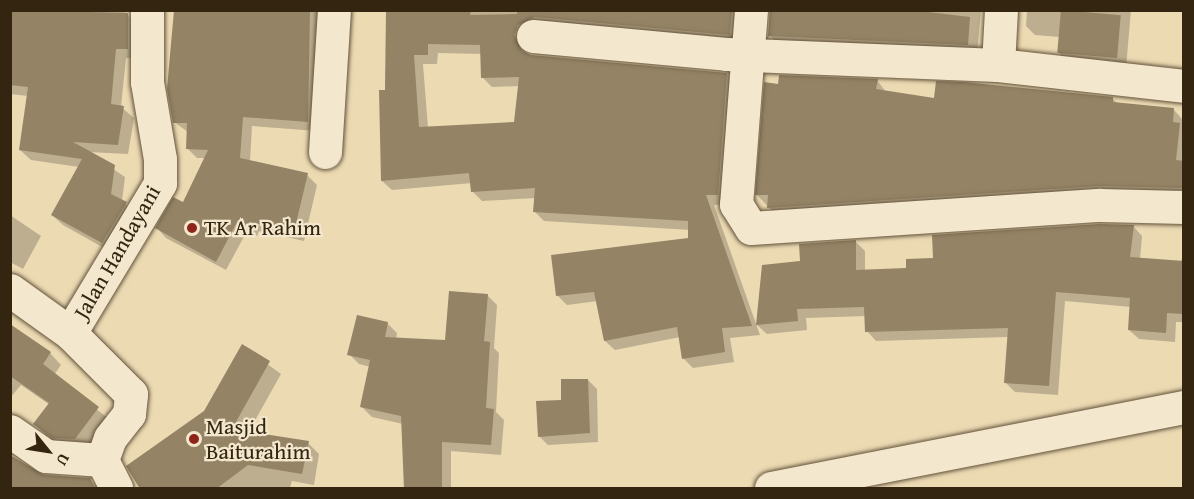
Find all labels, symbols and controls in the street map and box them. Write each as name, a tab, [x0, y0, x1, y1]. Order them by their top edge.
street label: Jalan Handayani	[68, 180, 166, 324]
place label: TK Ar Rahim	[204, 215, 321, 241]
marker: TK Ar Rahim	[185, 221, 199, 235]
place label: Masjid Baiturahim	[206, 413, 310, 464]
north arrow	[18, 421, 78, 481]
marker: Masjid Baiturahim	[187, 432, 201, 446]
text: U	[51, 449, 77, 471]

